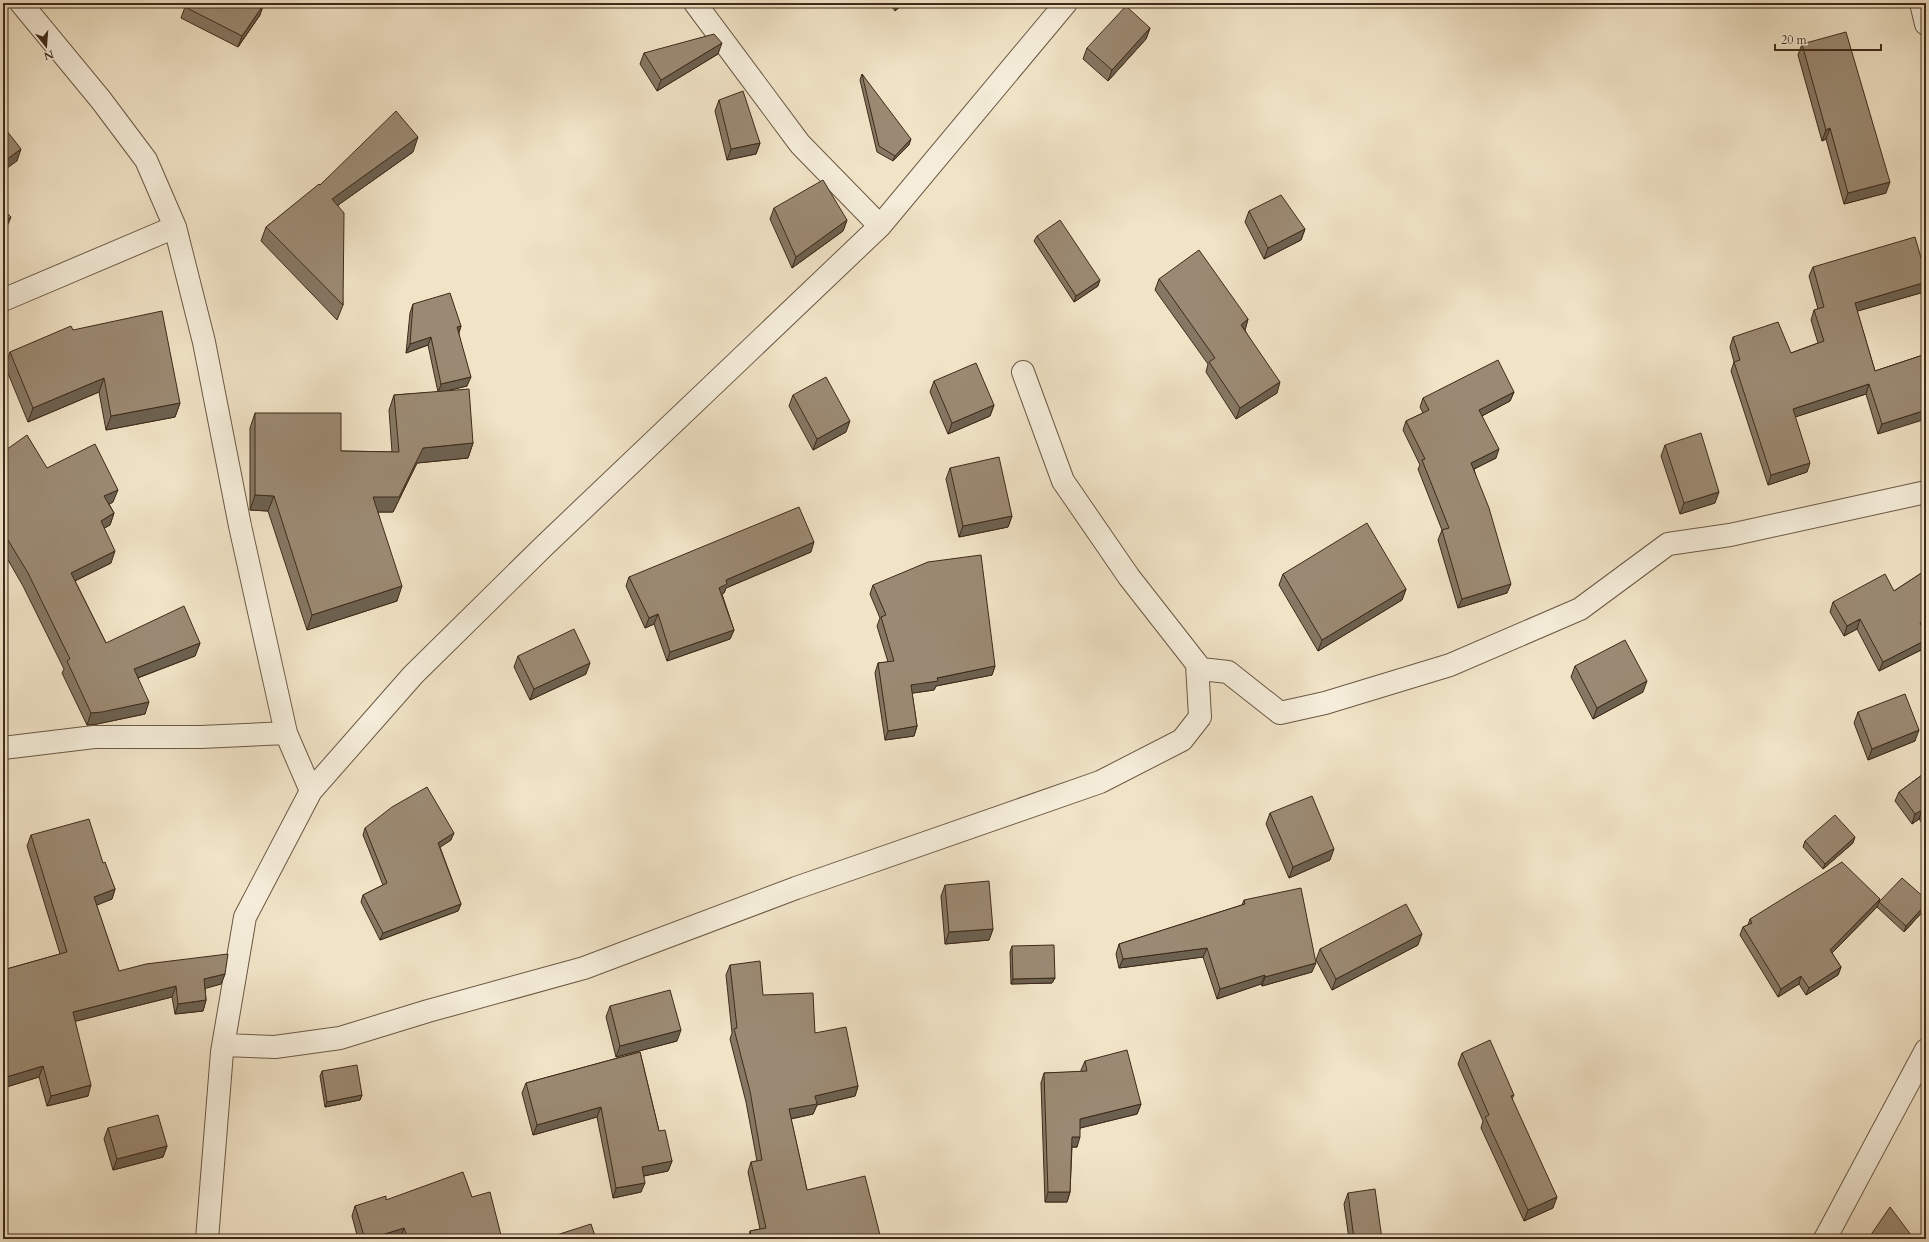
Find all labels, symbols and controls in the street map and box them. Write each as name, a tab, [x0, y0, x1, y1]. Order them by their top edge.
north arrow	[26, 26, 66, 66]
scale bar	[1775, 26, 1881, 52]
text: 20 m	[1781, 32, 1808, 48]
text: N	[42, 47, 56, 64]

